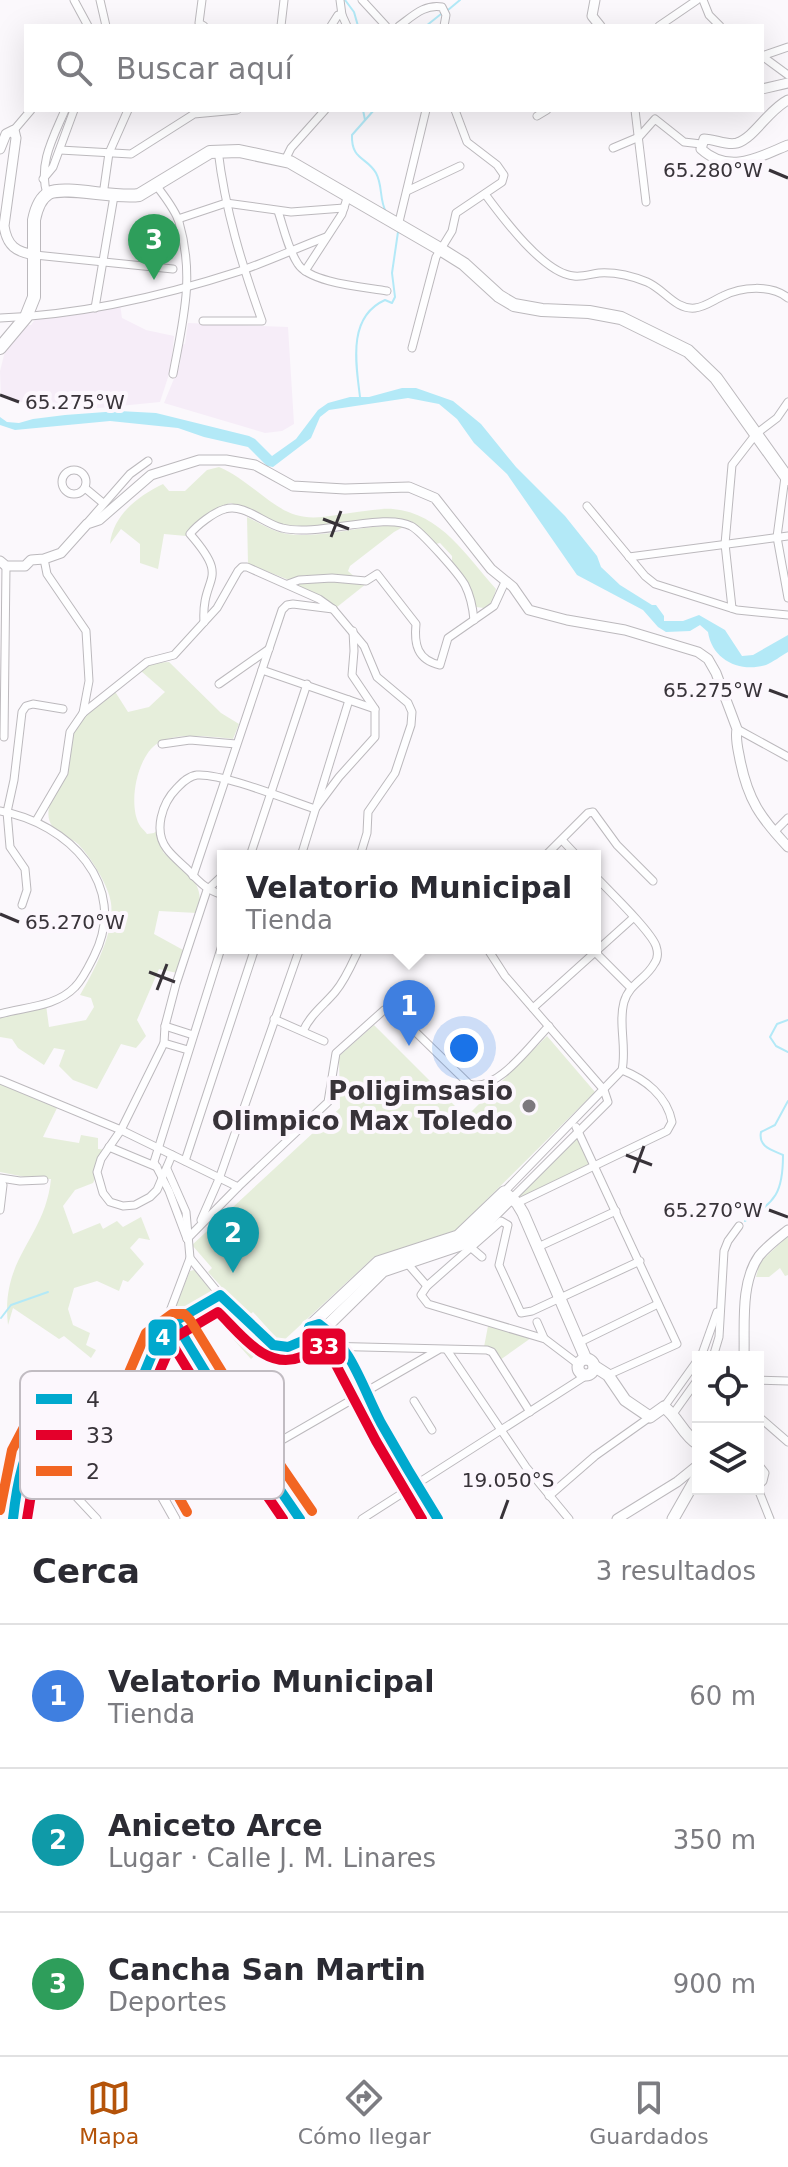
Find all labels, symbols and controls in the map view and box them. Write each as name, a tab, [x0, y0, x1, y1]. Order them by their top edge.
search box	[24, 24, 764, 112]
icon: search	[52, 46, 96, 90]
text: Buscar aquí	[116, 51, 293, 86]
text: 65.280°W	[663, 158, 763, 182]
pin: 3	[128, 214, 180, 280]
text: 65.275°W	[25, 390, 125, 414]
text: 65.275°W	[663, 678, 763, 702]
popup	[217, 850, 601, 954]
text: Velatorio Municipal	[246, 870, 572, 905]
text: Tienda	[246, 905, 333, 935]
text: 65.270°W	[25, 910, 125, 934]
pin: 1	[383, 980, 435, 1046]
your location	[444, 1028, 484, 1068]
place label: Poligimsasio Olimpico Max Toledo	[212, 1076, 513, 1136]
marker: Poligimsasio Olimpico Max Toledo	[520, 1097, 538, 1115]
text: 65.270°W	[663, 1198, 763, 1222]
pin: 2	[207, 1207, 259, 1273]
line badge: 4	[147, 1318, 178, 1357]
text: 4	[155, 1325, 171, 1350]
line badge: 33	[301, 1327, 347, 1366]
text: 33	[309, 1334, 339, 1359]
map controls	[692, 1351, 764, 1495]
button: locate	[692, 1351, 764, 1423]
legend	[20, 1371, 284, 1499]
text: 4	[86, 1387, 100, 1412]
text: 33	[86, 1423, 114, 1448]
button: layers	[692, 1423, 764, 1495]
text: 2	[86, 1459, 100, 1484]
text: 19.050°S	[462, 1468, 554, 1492]
text: Cerca	[32, 1551, 140, 1591]
text: 3 resultados	[596, 1556, 756, 1586]
text: Velatorio Municipal	[108, 1664, 434, 1699]
text: 1	[49, 1681, 67, 1711]
text: 60 m	[689, 1681, 756, 1711]
text: Tienda	[108, 1699, 195, 1729]
text: Aniceto Arce	[108, 1808, 323, 1843]
text: 2	[49, 1825, 67, 1855]
text: 350 m	[673, 1825, 756, 1855]
text: Lugar · Calle J. M. Linares	[108, 1843, 436, 1873]
text: Cancha San Martin	[108, 1952, 426, 1987]
text: 3	[49, 1969, 67, 1999]
text: 900 m	[673, 1969, 756, 1999]
text: Deportes	[108, 1987, 227, 2017]
tab: Mapa	[79, 2076, 139, 2149]
tab: Cómo llegar	[298, 2076, 431, 2149]
tab: Guardados	[589, 2076, 709, 2149]

